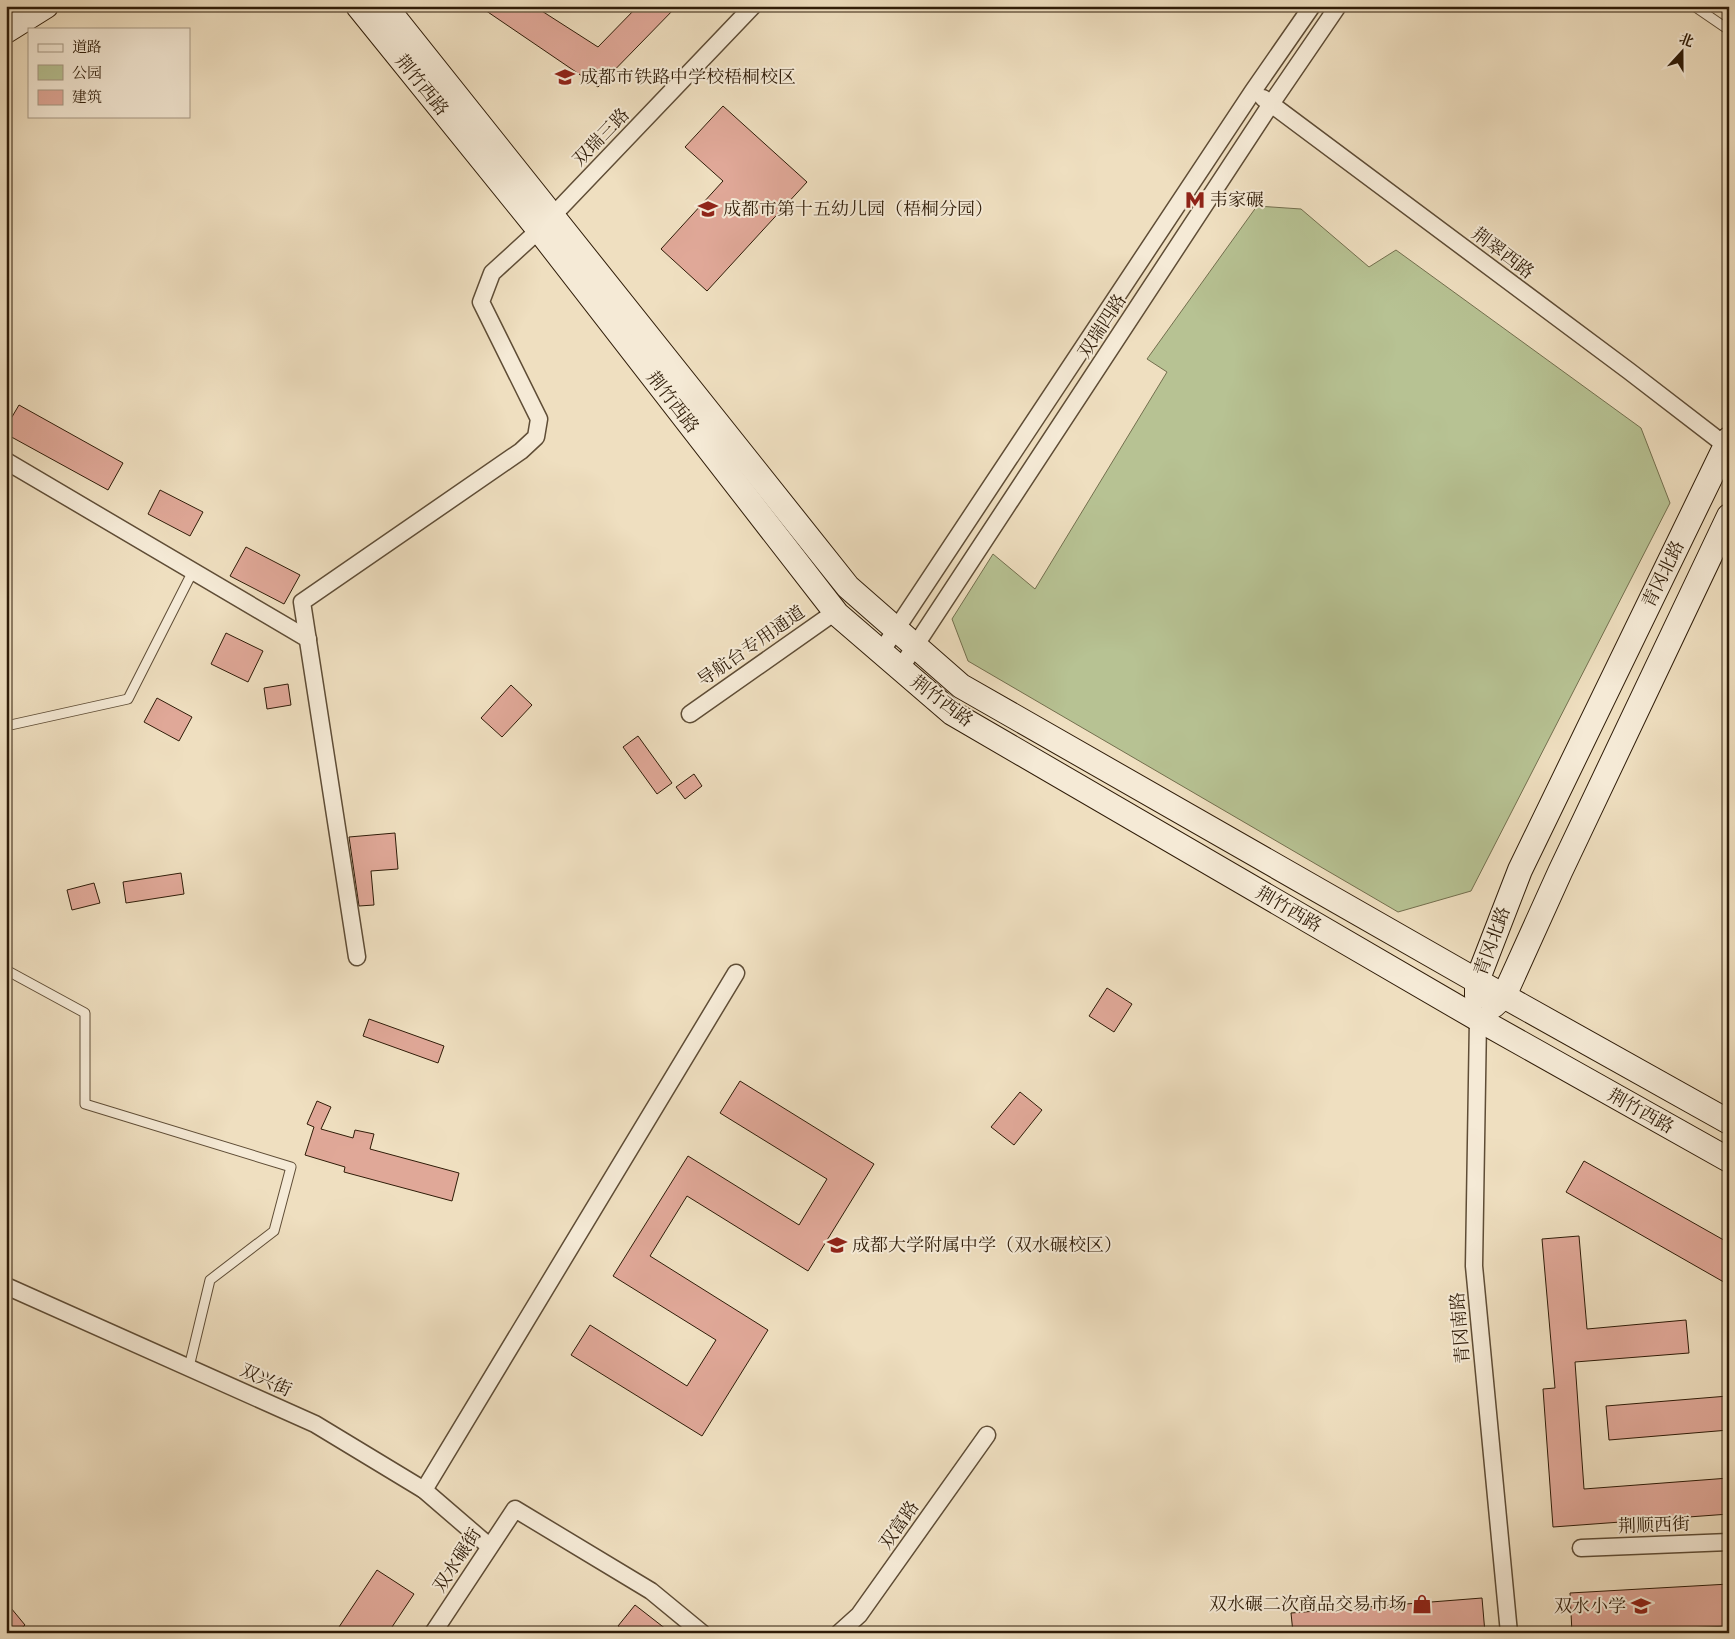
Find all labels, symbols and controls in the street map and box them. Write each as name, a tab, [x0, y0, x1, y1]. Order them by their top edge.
legend	[28, 28, 190, 118]
north arrow	[1658, 28, 1708, 78]
text: 北	[1677, 30, 1696, 51]
text: 道路	[72, 38, 102, 56]
street label: 荆竹西路	[391, 50, 453, 120]
text: 公园	[72, 64, 102, 82]
school or university icon: 成都市铁路中学校梧桐校区	[554, 66, 576, 88]
place label: 成都市铁路中学校梧桐校区	[580, 66, 796, 88]
text: 建筑	[72, 88, 102, 106]
street label: 双瑞三路	[568, 103, 634, 171]
metro station icon: 韦家碾	[1184, 189, 1206, 211]
place label: 韦家碾	[1210, 189, 1264, 211]
school or university icon: 成都市第十五幼儿园（梧桐分园）	[697, 198, 719, 220]
place label: 成都市第十五幼儿园（梧桐分园）	[723, 198, 993, 220]
street label: 荆翠西路	[1468, 223, 1538, 283]
street label: 双瑞四路	[1073, 290, 1131, 362]
street label: 荆竹西路	[642, 367, 704, 437]
street label: 青冈北路	[1637, 537, 1689, 611]
street label: 导航台专用通道	[693, 601, 809, 691]
street label: 荆竹西路	[907, 671, 977, 731]
street label: 荆竹西路	[1252, 881, 1326, 937]
street label: 青冈北路	[1469, 903, 1515, 979]
street label: 荆竹西路	[1604, 1084, 1678, 1138]
school or university icon: 成都大学附属中学（双水碾校区）	[826, 1234, 848, 1256]
place label: 成都大学附属中学（双水碾校区）	[852, 1234, 1122, 1256]
street label: 青冈南路	[1446, 1291, 1474, 1365]
street label: 双兴街	[237, 1359, 295, 1401]
street label: 双富路	[875, 1497, 923, 1553]
street label: 荆顺西街	[1618, 1513, 1690, 1537]
street label: 双水碾街	[428, 1524, 486, 1596]
place label: 双水碾二次商品交易市场	[1209, 1593, 1407, 1615]
shop icon: 双水碾二次商品交易市场	[1411, 1593, 1433, 1615]
place label: 双水小学	[1554, 1595, 1626, 1617]
school or university icon: 双水小学	[1630, 1595, 1652, 1617]

